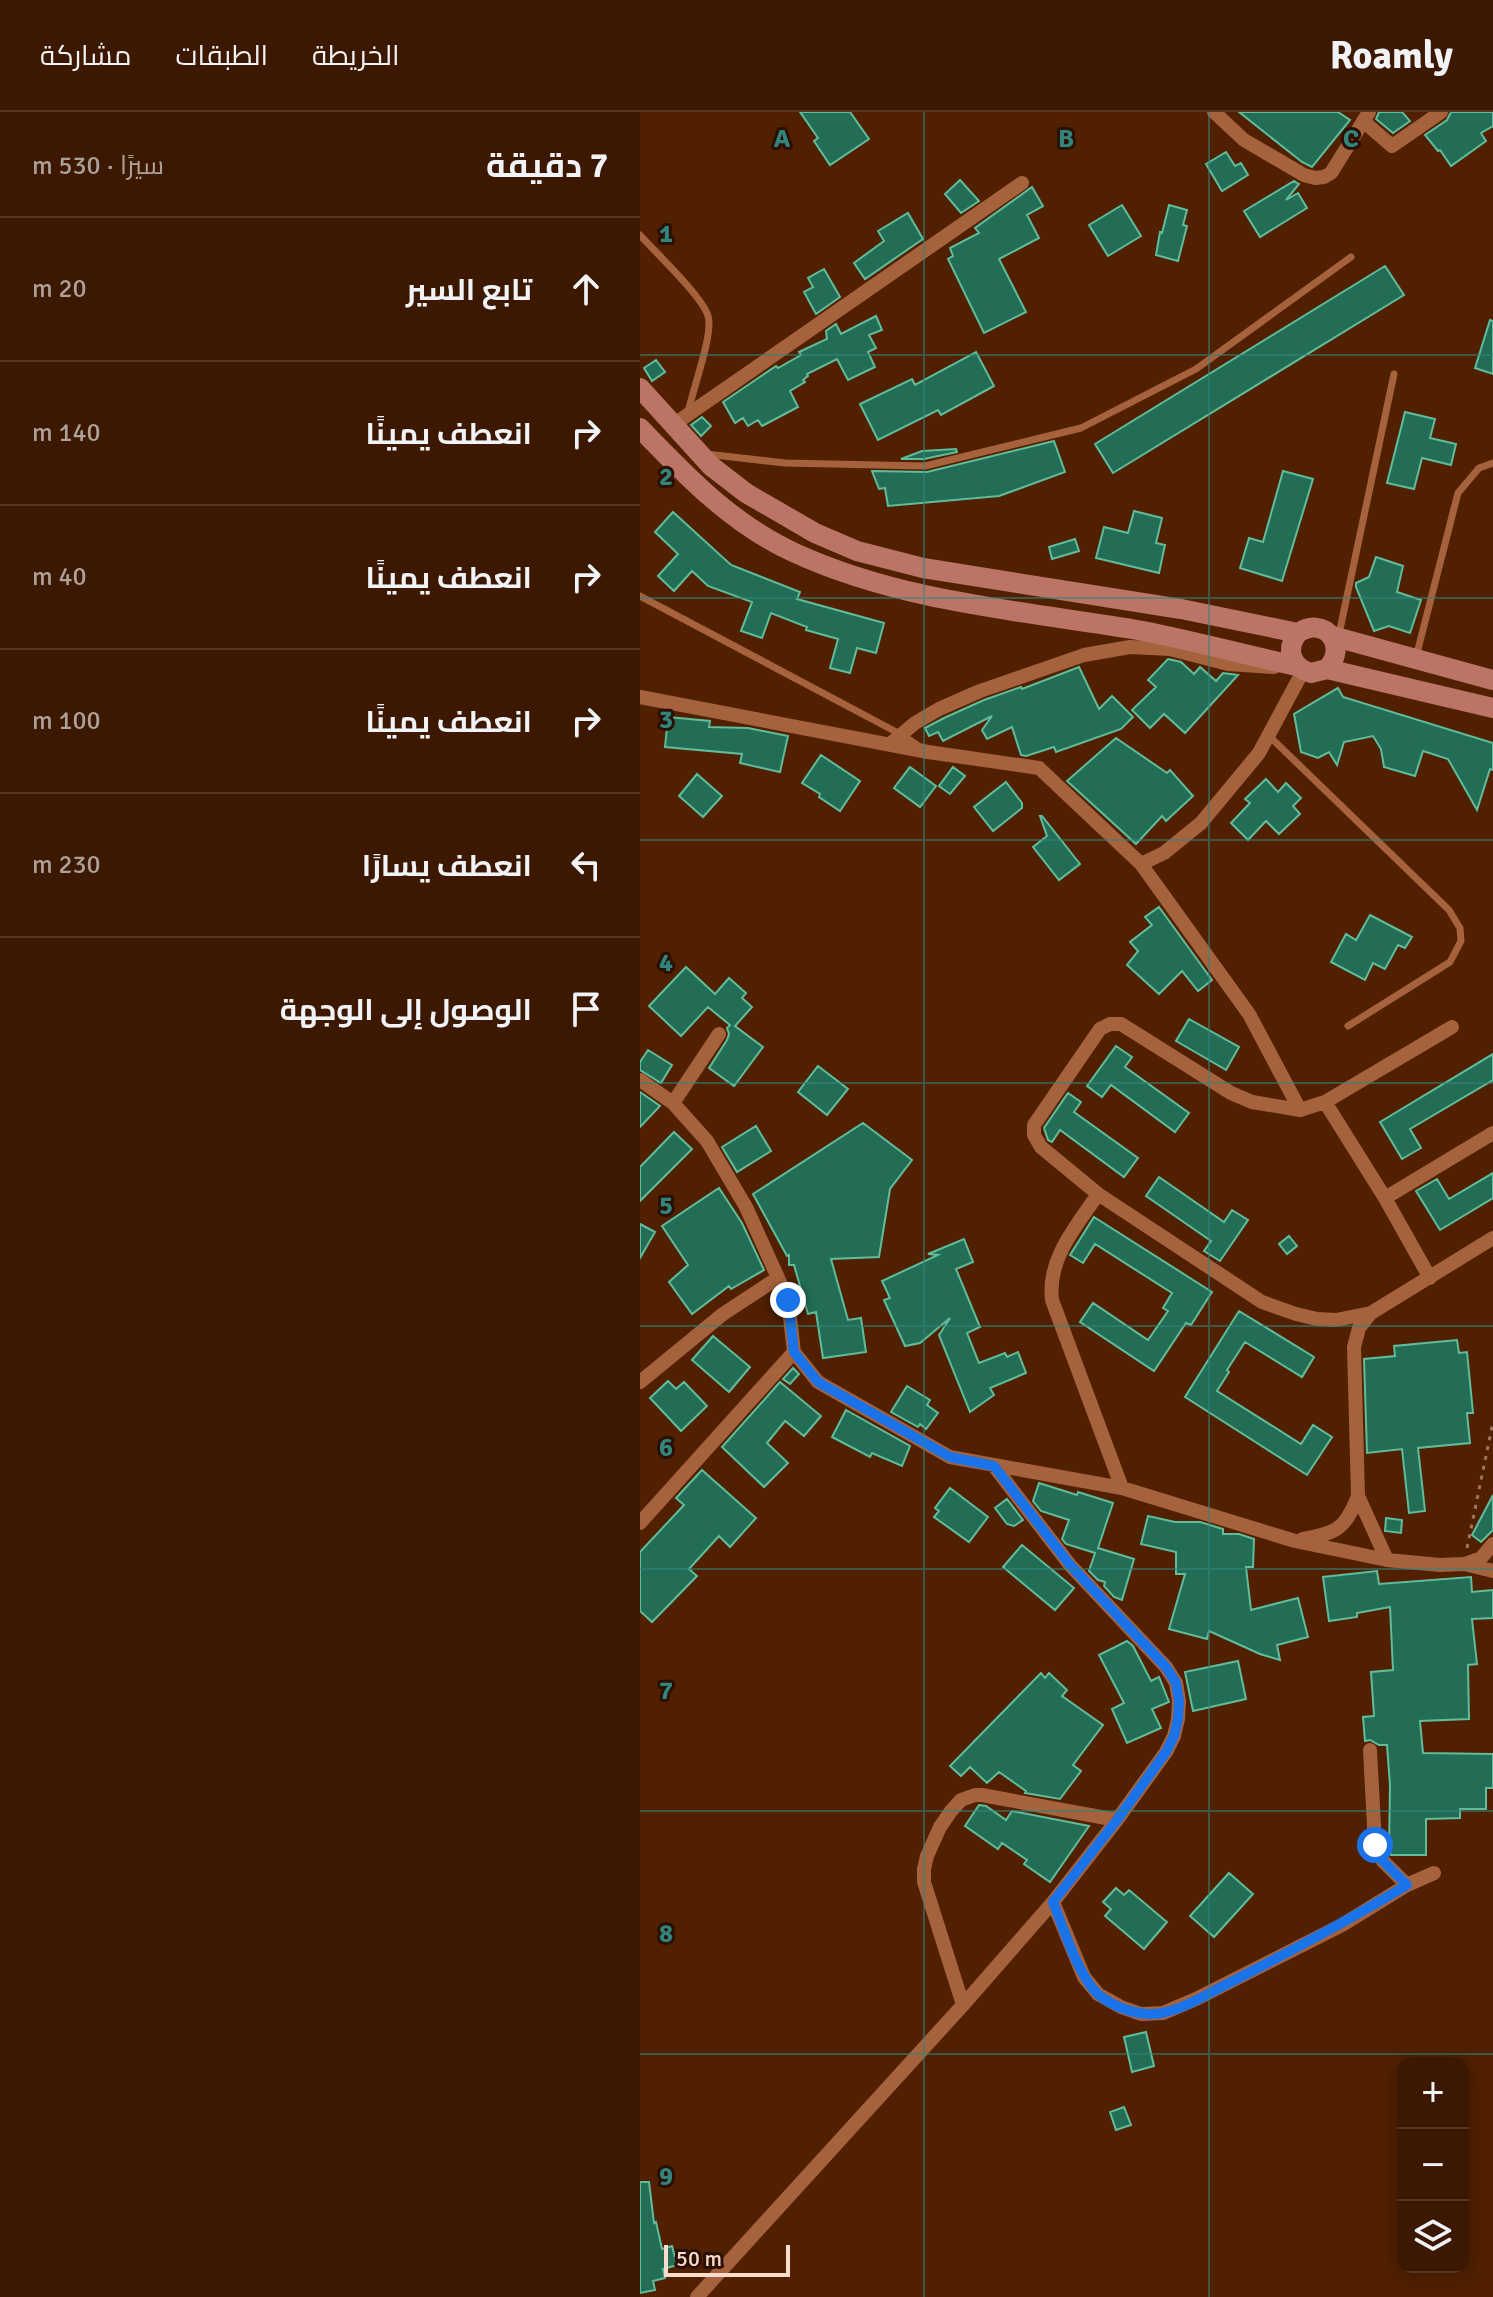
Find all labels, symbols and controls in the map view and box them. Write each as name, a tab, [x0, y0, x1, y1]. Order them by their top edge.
text: Roamly	[1330, 32, 1453, 79]
text: مشاركة	[40, 39, 131, 73]
text: الطبقات	[175, 39, 268, 73]
text: الخريطة	[312, 39, 399, 73]
text: A	[774, 123, 791, 155]
text: B	[1058, 123, 1074, 155]
text: C	[1343, 123, 1359, 155]
text: 7 دقيقة	[486, 145, 608, 187]
text: سيرًا · 530 m	[32, 150, 164, 182]
text: 1	[659, 218, 673, 250]
icon: ahead	[564, 267, 608, 311]
text: تابع السير	[406, 272, 532, 309]
text: 20 m	[32, 273, 87, 305]
icon: right	[564, 411, 608, 455]
text: انعطف يمينًا	[365, 416, 532, 453]
text: 140 m	[32, 417, 101, 449]
text: 2	[659, 461, 673, 493]
icon: right	[564, 555, 608, 599]
text: انعطف يمينًا	[365, 560, 532, 597]
text: 40 m	[32, 561, 87, 593]
icon: right	[564, 699, 608, 743]
text: انعطف يمينًا	[365, 704, 532, 741]
text: 3	[659, 704, 673, 736]
text: 100 m	[32, 705, 101, 737]
icon: left	[564, 843, 608, 887]
text: انعطف يسارًا	[362, 848, 532, 885]
text: 230 m	[32, 849, 101, 881]
text: 4	[659, 947, 673, 979]
icon: arrive	[564, 987, 608, 1031]
text: الوصول إلى الوجهة	[280, 992, 532, 1029]
text: 5	[659, 1190, 673, 1222]
route end	[770, 1282, 806, 1318]
text: 6	[659, 1432, 673, 1464]
text: 7	[659, 1675, 673, 1707]
route start	[1357, 1827, 1393, 1863]
text: 8	[659, 1918, 673, 1950]
map controls	[1397, 2057, 1469, 2273]
button: +	[1397, 2057, 1469, 2129]
button: −	[1397, 2129, 1469, 2201]
text: 9	[659, 2161, 673, 2193]
button: layers	[1397, 2201, 1469, 2273]
scale bar	[664, 2241, 790, 2277]
text: 50 m	[676, 2245, 722, 2272]

